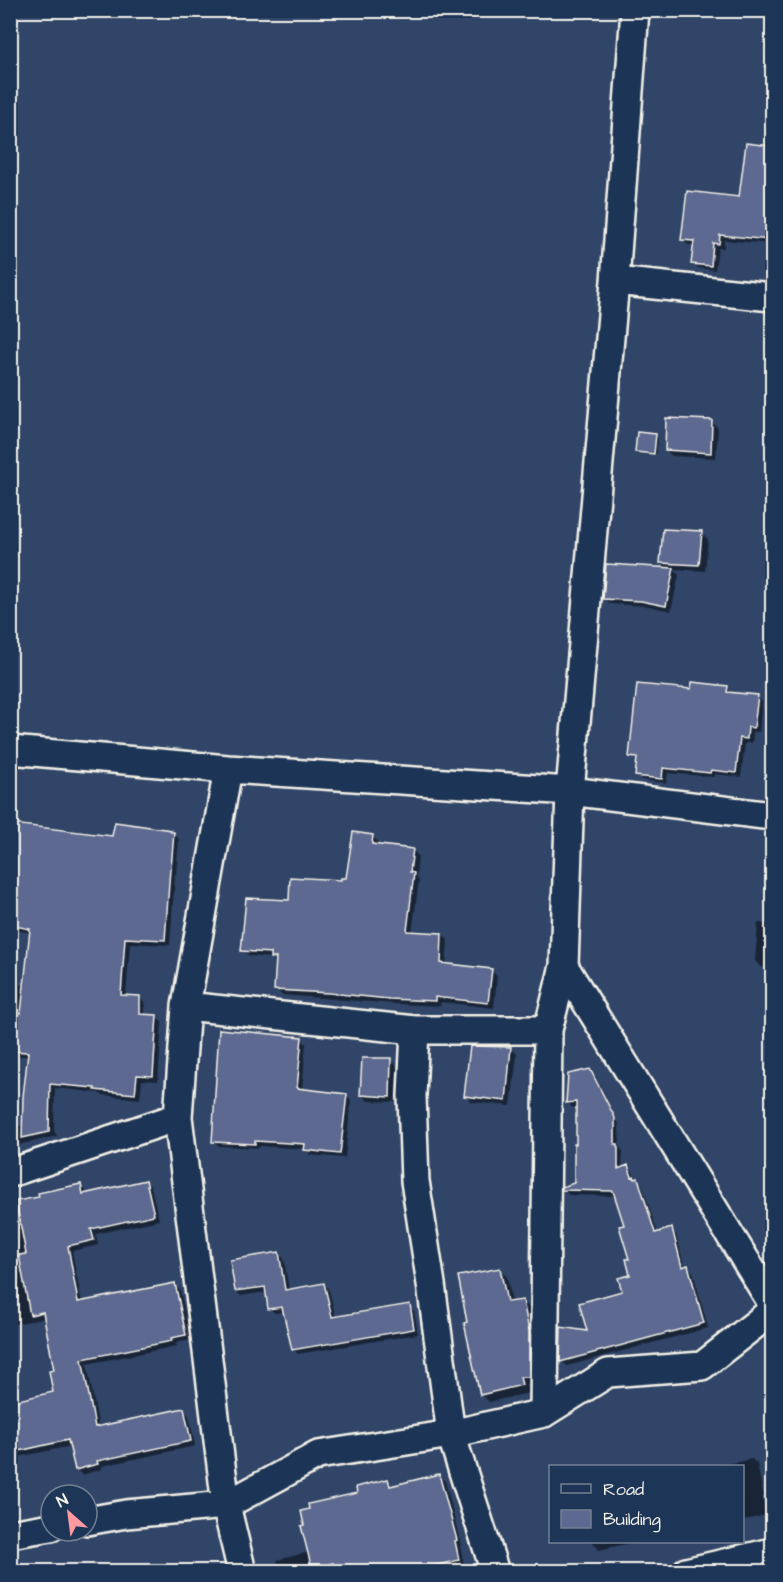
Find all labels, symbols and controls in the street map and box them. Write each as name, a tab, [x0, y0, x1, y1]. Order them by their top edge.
legend	[549, 1465, 744, 1543]
text: Road	[603, 1477, 644, 1502]
north arrow	[39, 1483, 99, 1543]
text: N	[53, 1489, 72, 1513]
text: Building	[603, 1507, 661, 1533]

